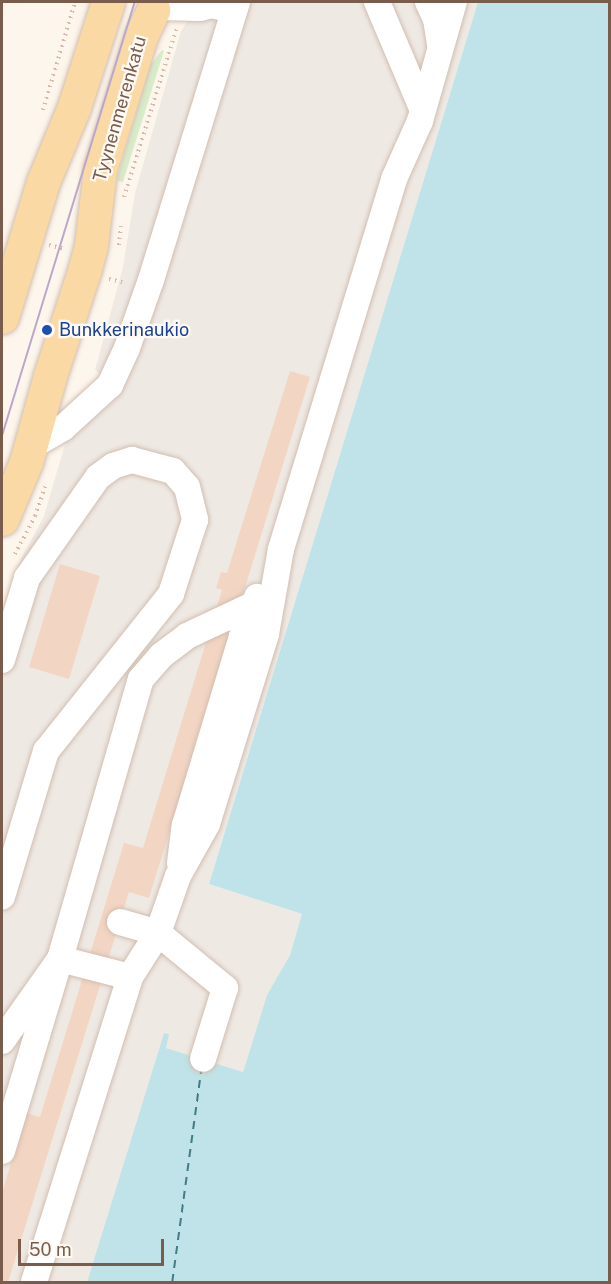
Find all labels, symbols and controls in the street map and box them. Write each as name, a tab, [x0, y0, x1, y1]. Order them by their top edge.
street label: Tyynenmerenkatu	[89, 34, 151, 184]
place label: Bunkkerinaukio	[59, 319, 189, 341]
marker: Bunkkerinaukio	[40, 323, 54, 337]
scale bar	[21, 1227, 166, 1265]
text: 50 m	[29, 1239, 72, 1260]

